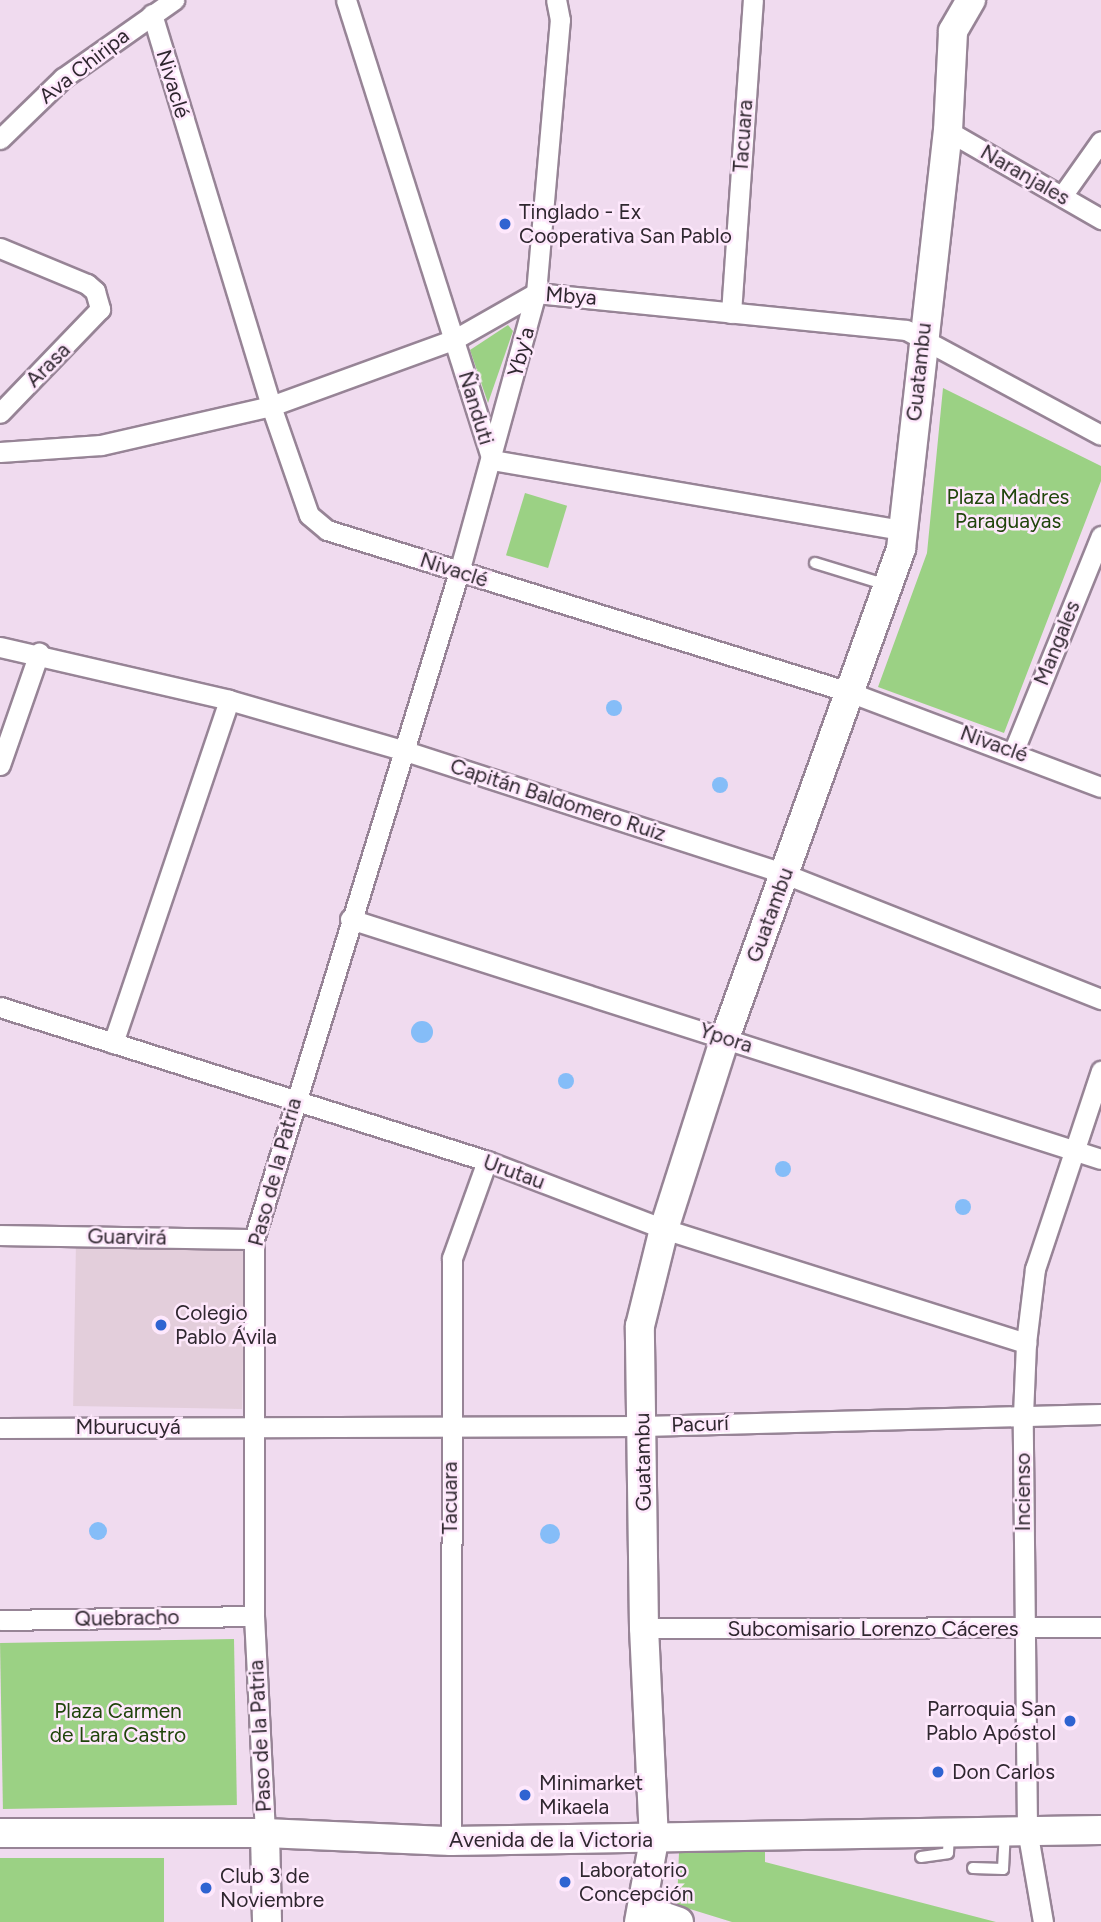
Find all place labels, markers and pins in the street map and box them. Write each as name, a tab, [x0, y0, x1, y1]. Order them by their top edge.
place label: Tinglado - Ex Cooperativa San Pablo	[519, 199, 732, 249]
marker: Tinglado - Ex Cooperativa San Pablo	[497, 216, 513, 232]
place label: Colegio Pablo Ávila	[175, 1300, 277, 1350]
marker: Colegio Pablo Ávila	[153, 1317, 169, 1333]
place label: Parroquia San Pablo Apóstol	[926, 1696, 1056, 1746]
marker: Parroquia San Pablo Apóstol	[1062, 1713, 1078, 1729]
place label: Don Carlos	[952, 1759, 1055, 1785]
marker: Don Carlos	[930, 1764, 946, 1780]
place label: Minimarket Mikaela	[539, 1770, 643, 1820]
marker: Minimarket Mikaela	[517, 1787, 533, 1803]
place label: Laboratorio Concepción	[579, 1857, 693, 1907]
place label: Club 3 de Noviembre	[220, 1863, 324, 1913]
marker: Laboratorio Concepción	[557, 1874, 573, 1890]
marker: Club 3 de Noviembre	[198, 1880, 214, 1896]

